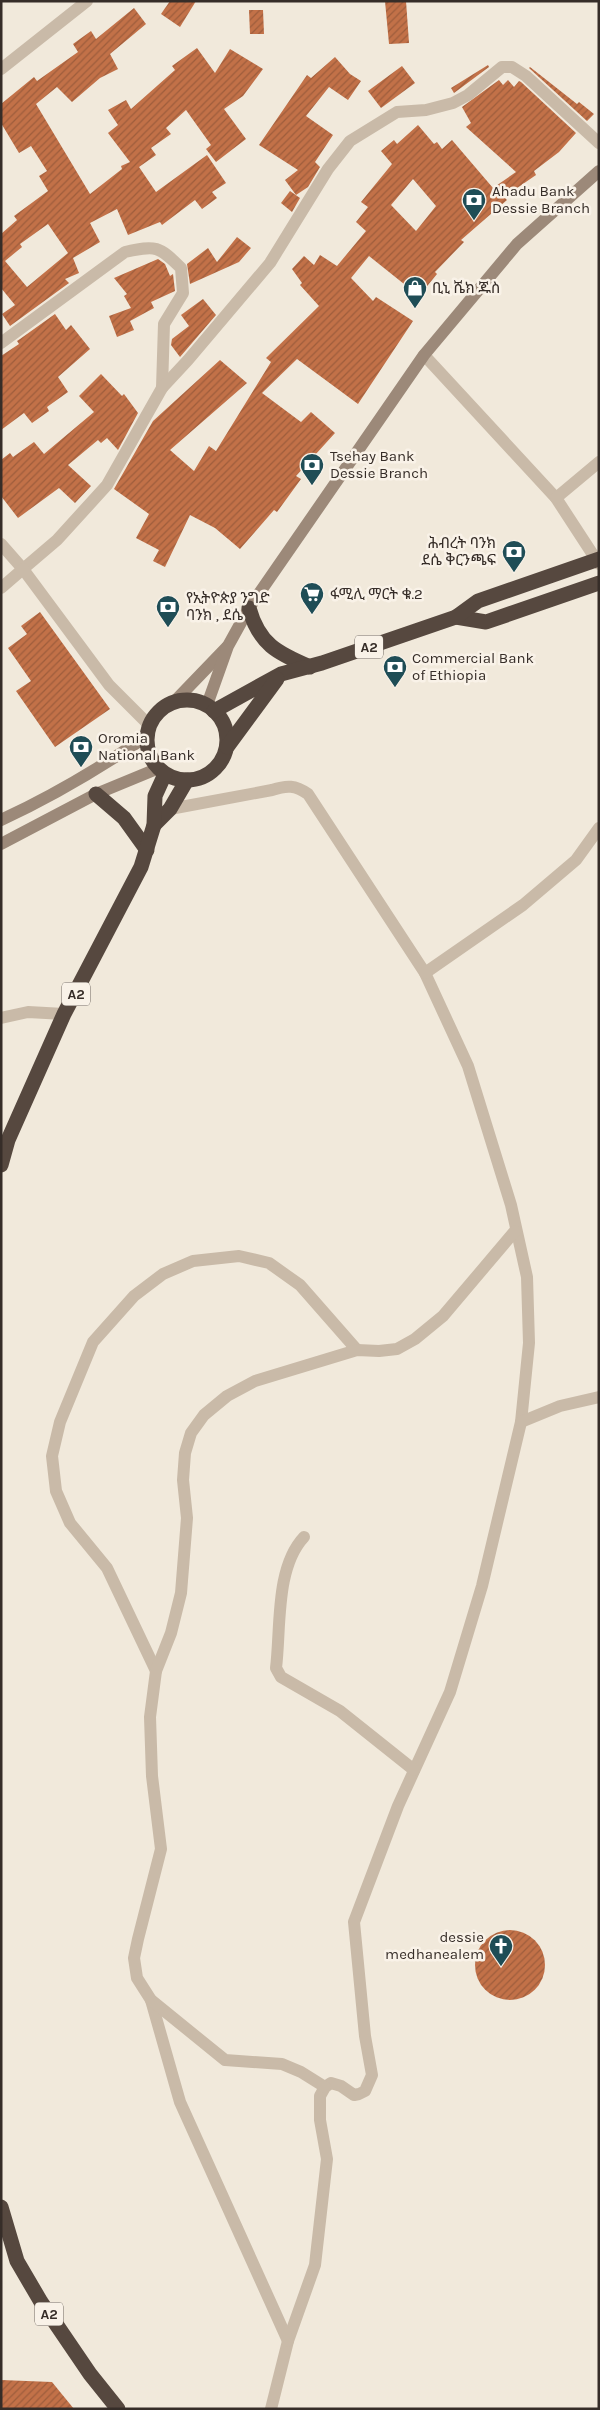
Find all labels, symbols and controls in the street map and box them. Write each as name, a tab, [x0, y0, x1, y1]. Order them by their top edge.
place label: Ahadu Bank Dessie Branch	[492, 182, 590, 217]
bank icon: Ahadu Bank Dessie Branch	[461, 187, 487, 221]
shop icon: ቢኒ ሼክ ጁስ	[402, 275, 428, 309]
place label: ቢኒ ሼክ ጁስ	[432, 279, 500, 297]
place label: Tsehay Bank Dessie Branch	[330, 447, 428, 482]
bank icon: Tsehay Bank Dessie Branch	[299, 452, 325, 486]
place label: ሕብረት ባንክ ደሴ ቅርንጫፍ	[421, 534, 497, 569]
bank icon: ሕብረት ባንክ ደሴ ቅርንጫፍ	[501, 539, 527, 573]
supermarket icon: ፋሚሊ ማርት ቁ.2	[299, 581, 325, 615]
place label: ፋሚሊ ማርት ቁ.2	[330, 585, 423, 603]
place label: የኢትዮጵያ ንግድ ባንክ , ደሴ	[186, 589, 270, 624]
bank icon: የኢትዮጵያ ንግድ ባንክ , ደሴ	[155, 594, 181, 628]
road number: A2	[355, 636, 383, 659]
place label: Commercial Bank of Ethiopia	[412, 649, 534, 684]
bank icon: Commercial Bank of Ethiopia	[382, 654, 408, 688]
place label: Oromia National Bank	[98, 729, 195, 764]
bank icon: Oromia National Bank	[68, 734, 94, 768]
road number: A2	[62, 982, 90, 1006]
place label: dessie medhanealem	[385, 1928, 484, 1963]
church icon: dessie medhanealem	[488, 1933, 514, 1967]
road number: A2	[35, 2302, 63, 2326]

